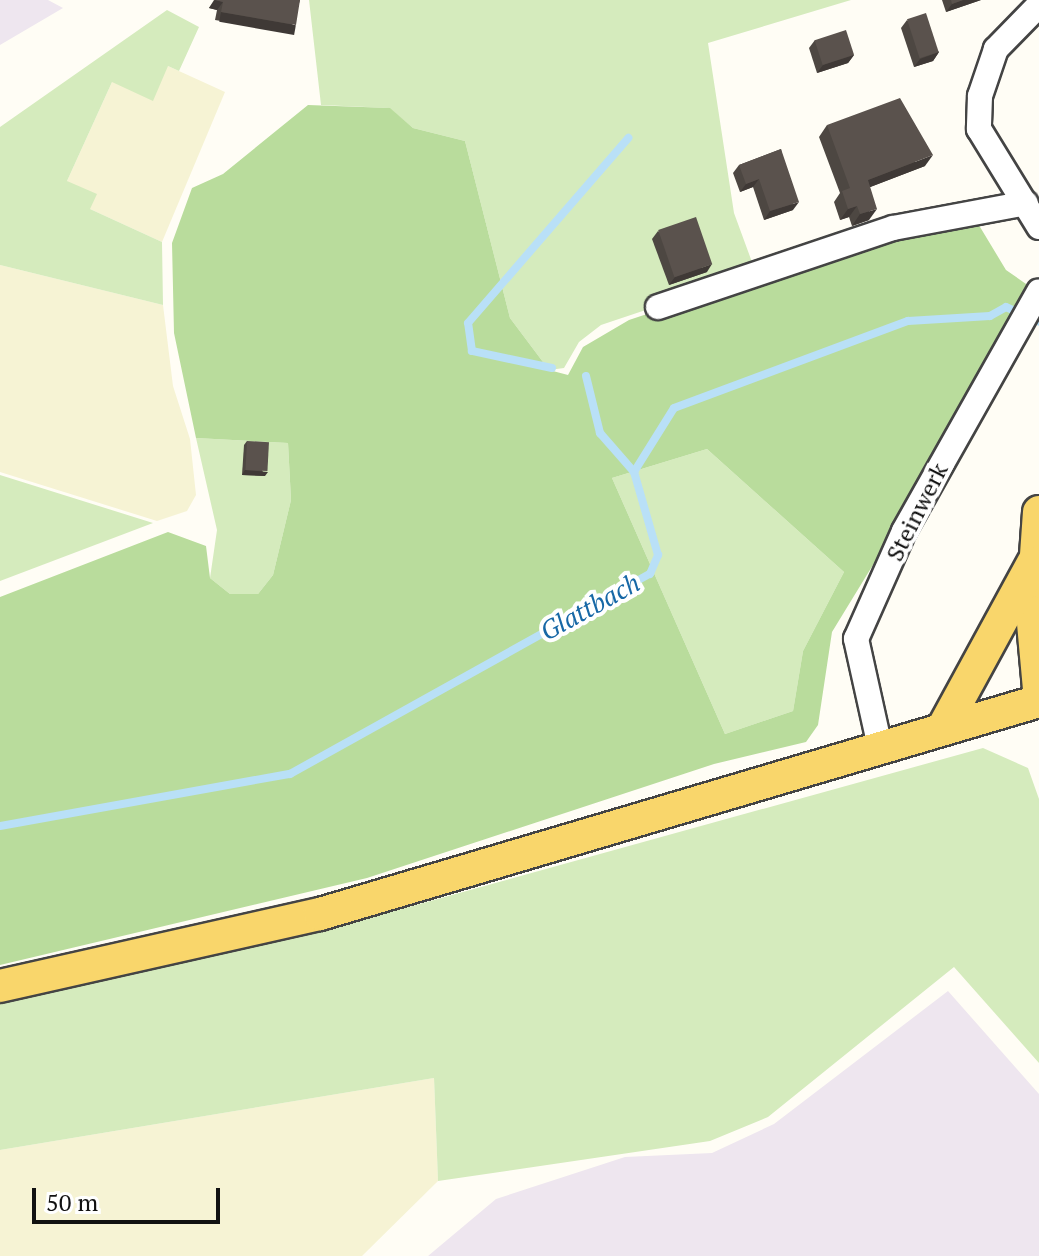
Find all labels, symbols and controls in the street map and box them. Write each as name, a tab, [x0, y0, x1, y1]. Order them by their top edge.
street label: Steinwerk	[880, 458, 954, 566]
water label: Glattbach	[535, 567, 645, 647]
scale bar	[36, 1172, 224, 1222]
text: 50 m	[46, 1186, 98, 1218]

